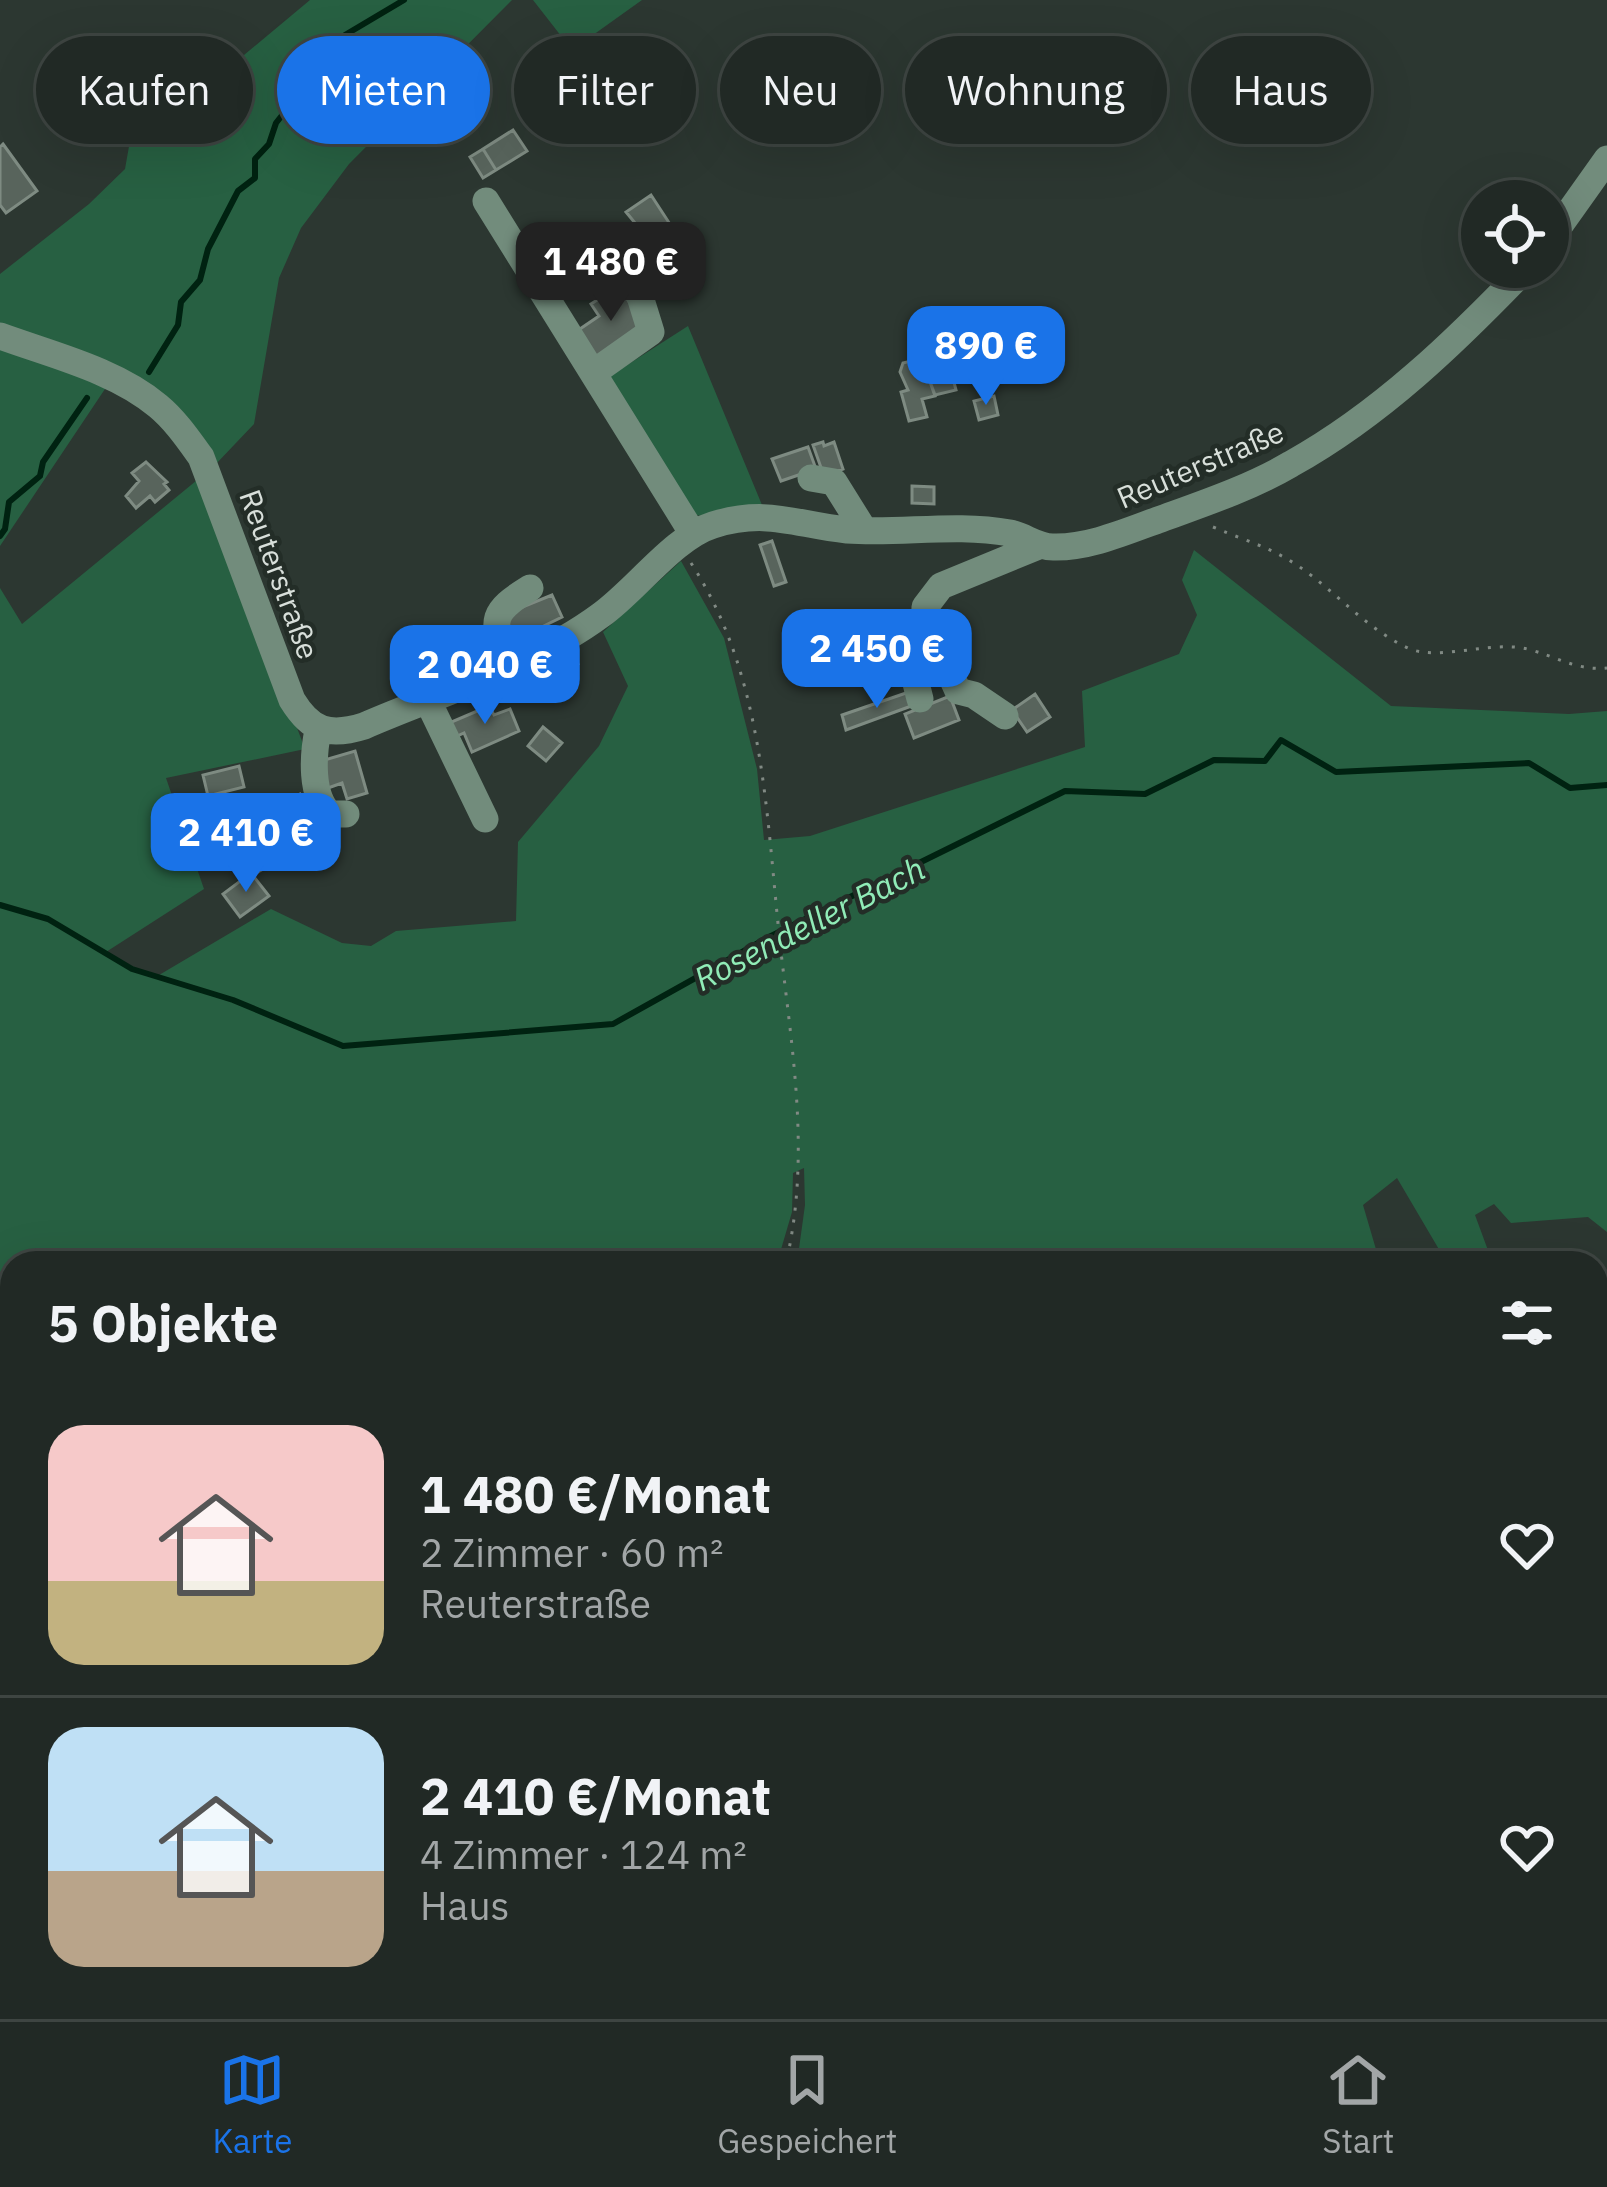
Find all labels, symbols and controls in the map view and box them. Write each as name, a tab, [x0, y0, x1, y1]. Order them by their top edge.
chip: Kaufen	[36, 36, 253, 144]
chip: Mieten	[277, 36, 490, 144]
chip: Filter	[514, 36, 696, 144]
chip: Neu	[720, 36, 881, 144]
chip: Wohnung	[905, 36, 1167, 144]
chip: Haus	[1191, 36, 1371, 144]
map controls	[1461, 180, 1569, 288]
button: locate	[1461, 180, 1569, 288]
pin: 1 480 €	[500, 222, 722, 324]
text: 1 480 €	[543, 235, 679, 286]
pin: 890 €	[902, 306, 1070, 408]
text: 890 €	[934, 319, 1038, 370]
street label: Reuterstraße	[1111, 411, 1289, 517]
street label: Reuterstraße	[231, 484, 329, 664]
pin: 2 450 €	[766, 609, 988, 711]
text: 2 450 €	[809, 622, 945, 673]
pin: 2 040 €	[374, 625, 596, 727]
text: 2 040 €	[417, 638, 553, 689]
pin: 2 410 €	[135, 793, 357, 895]
text: 2 410 €	[178, 806, 314, 857]
water label: Rosendeller Bach	[686, 846, 932, 1000]
text: 5 Objekte	[48, 1290, 278, 1356]
icon: filters	[1494, 1290, 1560, 1356]
text: 1 480 €/Monat	[420, 1461, 771, 1527]
icon: home	[144, 1473, 288, 1617]
icon: heart	[1494, 1512, 1560, 1578]
text: 2 Zimmer · 60 m²	[420, 1527, 723, 1578]
text: Reuterstraße	[420, 1578, 651, 1629]
text: 2 410 €/Monat	[420, 1763, 771, 1829]
icon: home	[144, 1775, 288, 1919]
icon: heart	[1494, 1814, 1560, 1880]
text: 4 Zimmer · 124 m²	[420, 1829, 747, 1880]
text: Haus	[420, 1880, 510, 1931]
tab: Karte	[212, 2047, 292, 2162]
tab: Gespeichert	[717, 2047, 897, 2162]
tab: Start	[1322, 2047, 1394, 2162]

